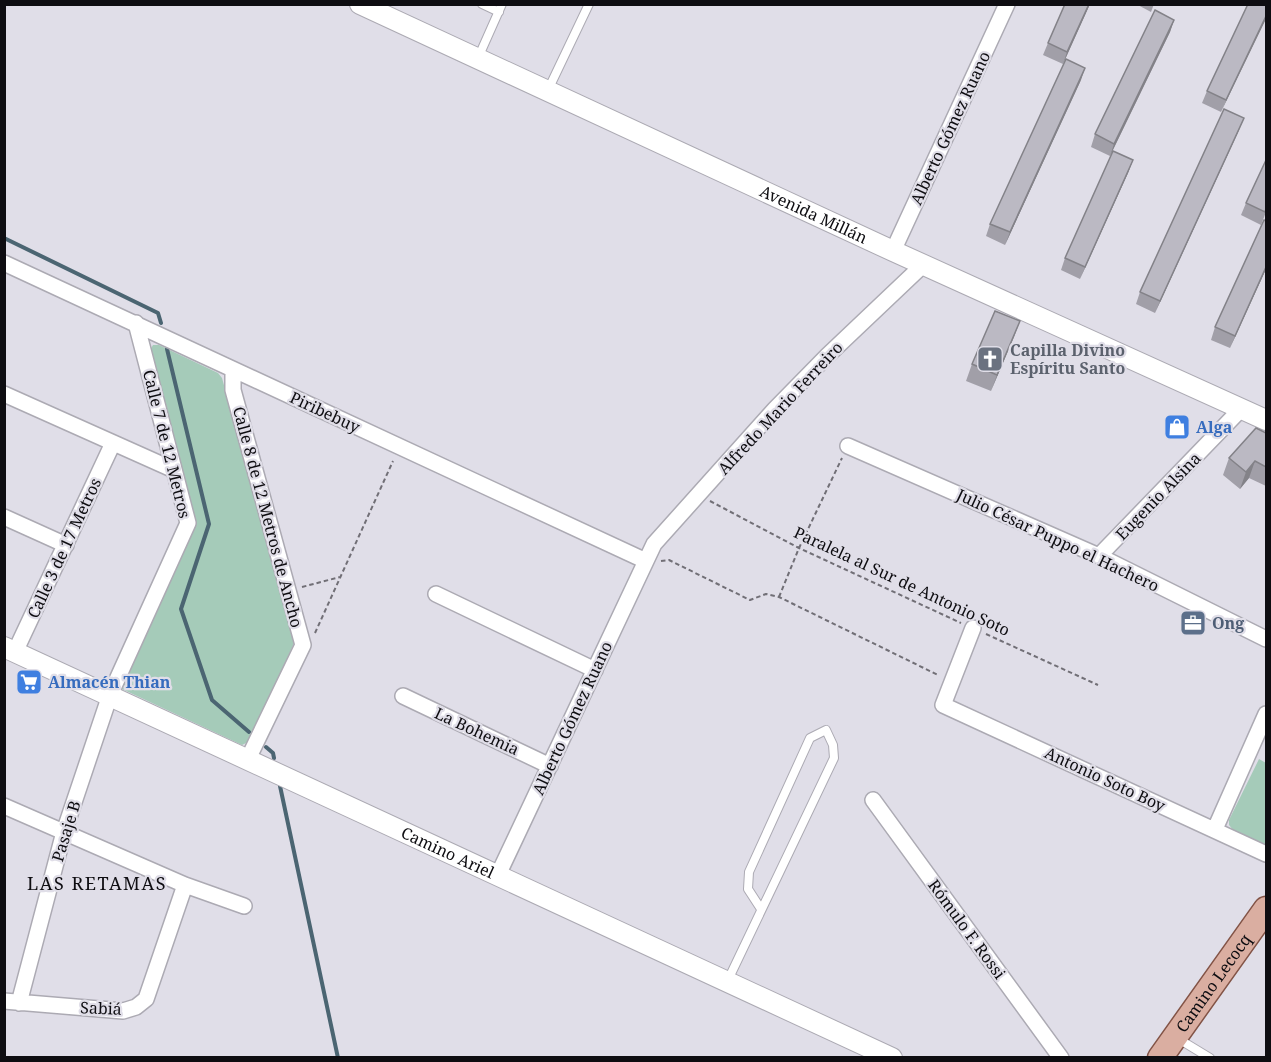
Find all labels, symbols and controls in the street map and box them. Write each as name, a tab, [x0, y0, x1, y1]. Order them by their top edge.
street label: Alberto Gómez Ruano	[905, 48, 995, 208]
street label: Avenida Millán	[756, 180, 871, 249]
street label: Alfredo Mario Ferreiro	[712, 337, 848, 479]
place label: Capilla Divino Espíritu Santo	[1010, 339, 1125, 379]
church icon: Capilla Divino Espíritu Santo	[975, 344, 1005, 374]
street label: Calle 7 de 12 Metros	[138, 367, 196, 521]
street label: Piribebuy	[286, 386, 364, 438]
street label: Calle 8 de 12 Metros de Ancho	[228, 404, 308, 630]
shop icon: Alga	[1162, 412, 1192, 442]
place label: Alga	[1196, 416, 1233, 438]
street label: Eugenio Alsina	[1110, 447, 1206, 545]
street label: Calle 3 de 17 Metros	[22, 474, 106, 622]
street label: Julio César Puppo el Hachero	[952, 483, 1163, 597]
street label: Paralela al Sur de Antonio Soto	[790, 521, 1014, 641]
office icon: Ong	[1178, 608, 1208, 638]
place label: Ong	[1212, 612, 1244, 634]
street label: Alberto Gómez Ruano	[527, 638, 617, 798]
supermarket icon: Almacén Thian	[14, 667, 44, 697]
place label: Almacén Thian	[48, 671, 171, 693]
street label: La Bohemia	[431, 702, 523, 760]
street label: Antonio Soto Boy	[1041, 741, 1170, 817]
street label: Pasaje B	[46, 798, 86, 864]
street label: Camino Ariel	[398, 821, 498, 883]
district label: LAS RETAMAS	[27, 871, 167, 895]
street label: Rómulo F. Rossi	[923, 875, 1011, 983]
street label: Camino Lecocq	[1171, 929, 1256, 1037]
street label: Sabiá	[80, 996, 122, 1020]

